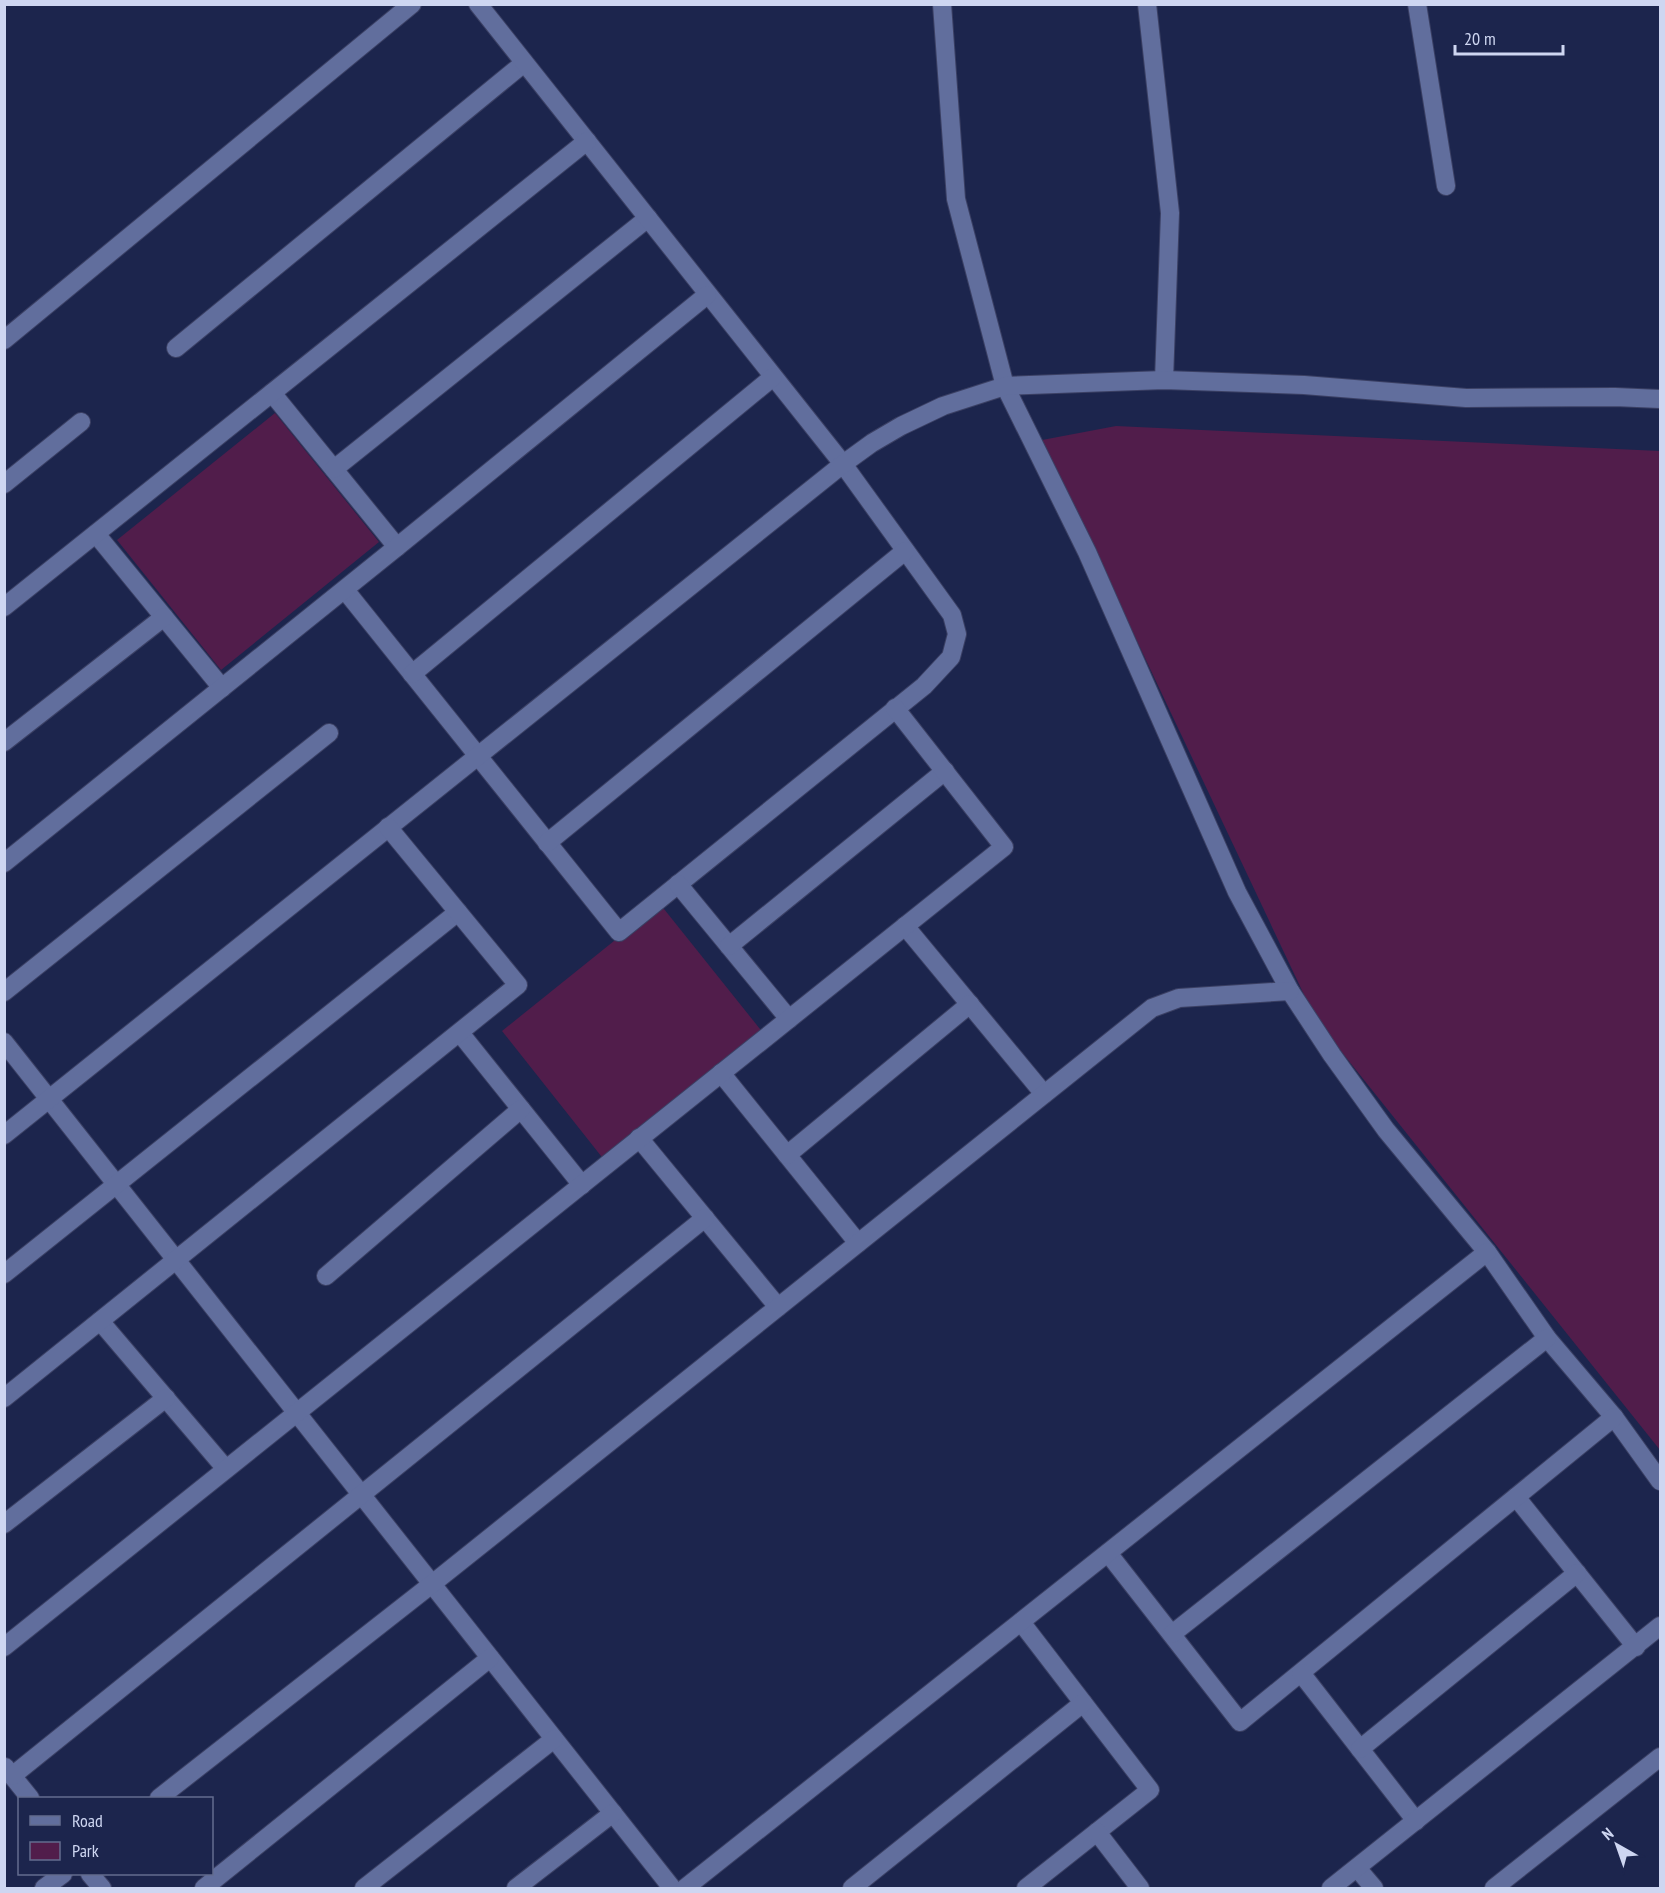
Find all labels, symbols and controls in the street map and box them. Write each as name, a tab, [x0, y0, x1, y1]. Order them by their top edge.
scale bar	[1455, 18, 1563, 56]
text: 20 m	[1464, 27, 1496, 50]
legend	[18, 1797, 213, 1875]
text: Road	[72, 1809, 103, 1832]
north arrow	[1587, 1815, 1647, 1875]
text: N	[1598, 1823, 1617, 1844]
text: Park	[72, 1839, 99, 1862]

